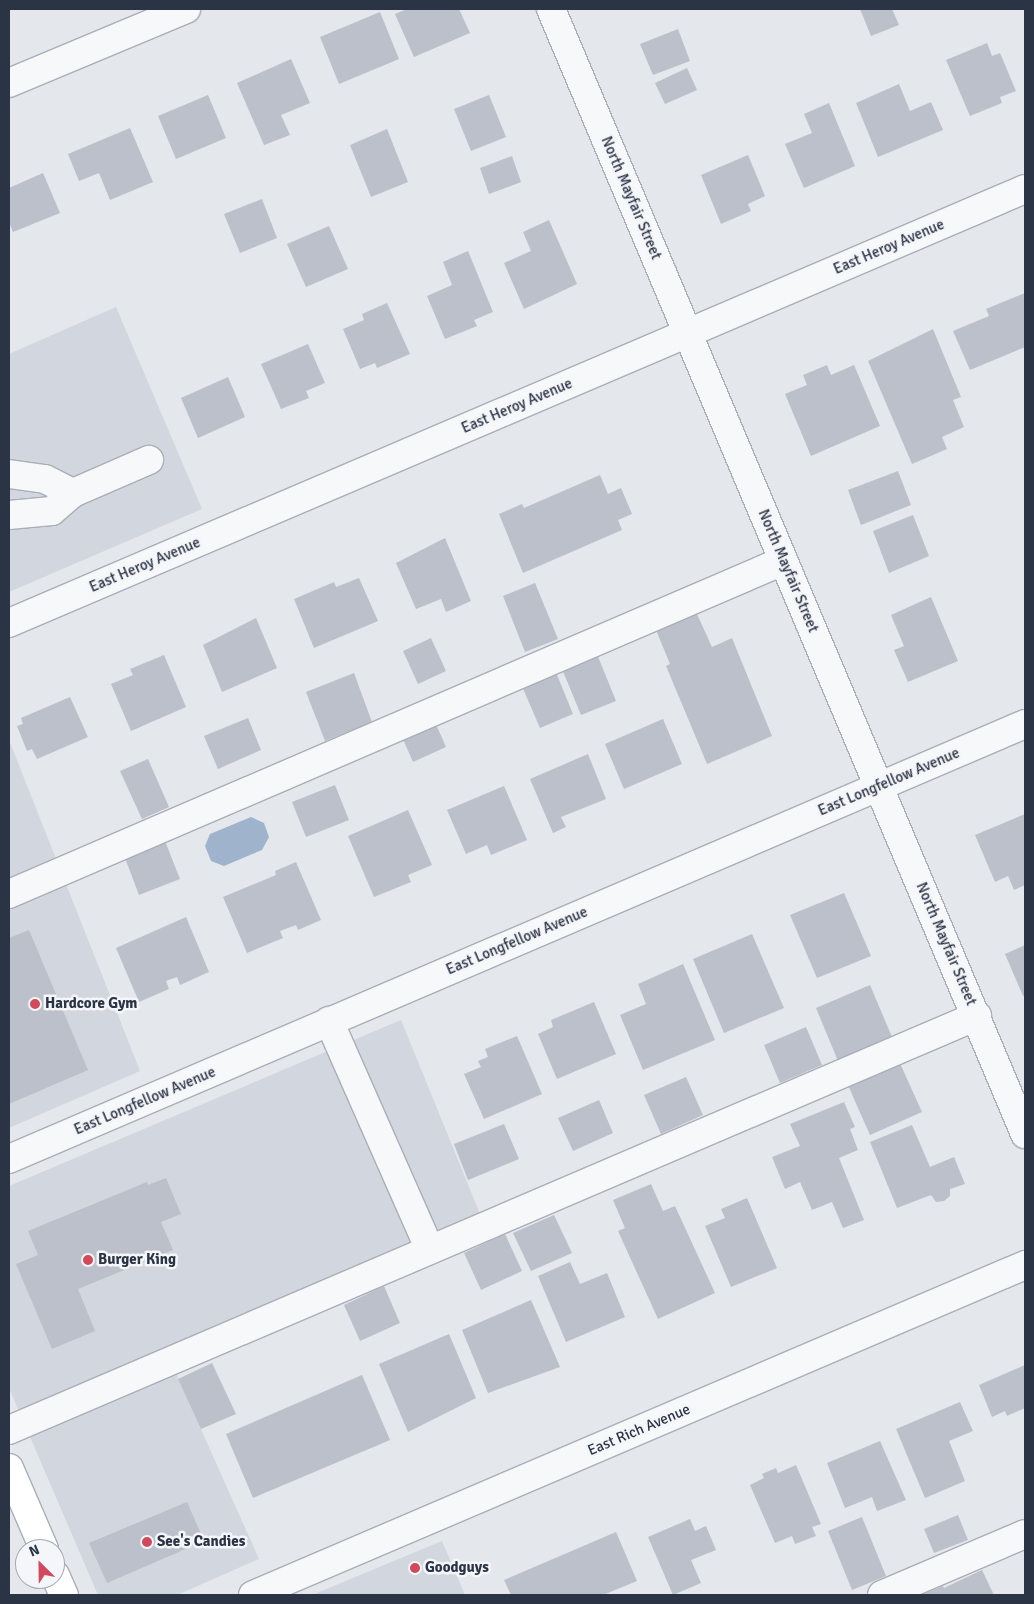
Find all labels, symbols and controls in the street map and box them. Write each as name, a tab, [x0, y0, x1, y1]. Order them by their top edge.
street label: North Mayfair Street	[597, 134, 665, 262]
street label: East Heroy Avenue	[831, 216, 947, 278]
street label: East Heroy Avenue	[459, 375, 575, 437]
street label: North Mayfair Street	[754, 507, 822, 635]
street label: East Heroy Avenue	[87, 534, 203, 596]
street label: East Longfellow Avenue	[816, 744, 962, 820]
street label: North Mayfair Street	[912, 880, 980, 1008]
street label: East Longfellow Avenue	[444, 903, 590, 979]
place label: Hardcore Gym	[45, 995, 137, 1013]
marker: Hardcore Gym	[29, 998, 41, 1010]
street label: East Longfellow Avenue	[72, 1063, 218, 1139]
place label: Burger King	[98, 1251, 176, 1269]
marker: Burger King	[82, 1254, 94, 1266]
street label: East Rich Avenue	[585, 1400, 693, 1460]
place label: See's Candies	[157, 1533, 245, 1551]
marker: See's Candies	[141, 1536, 153, 1548]
north arrow	[15, 1539, 65, 1589]
text: N	[27, 1541, 42, 1560]
place label: Goodguys	[425, 1559, 489, 1577]
marker: Goodguys	[409, 1562, 421, 1574]

